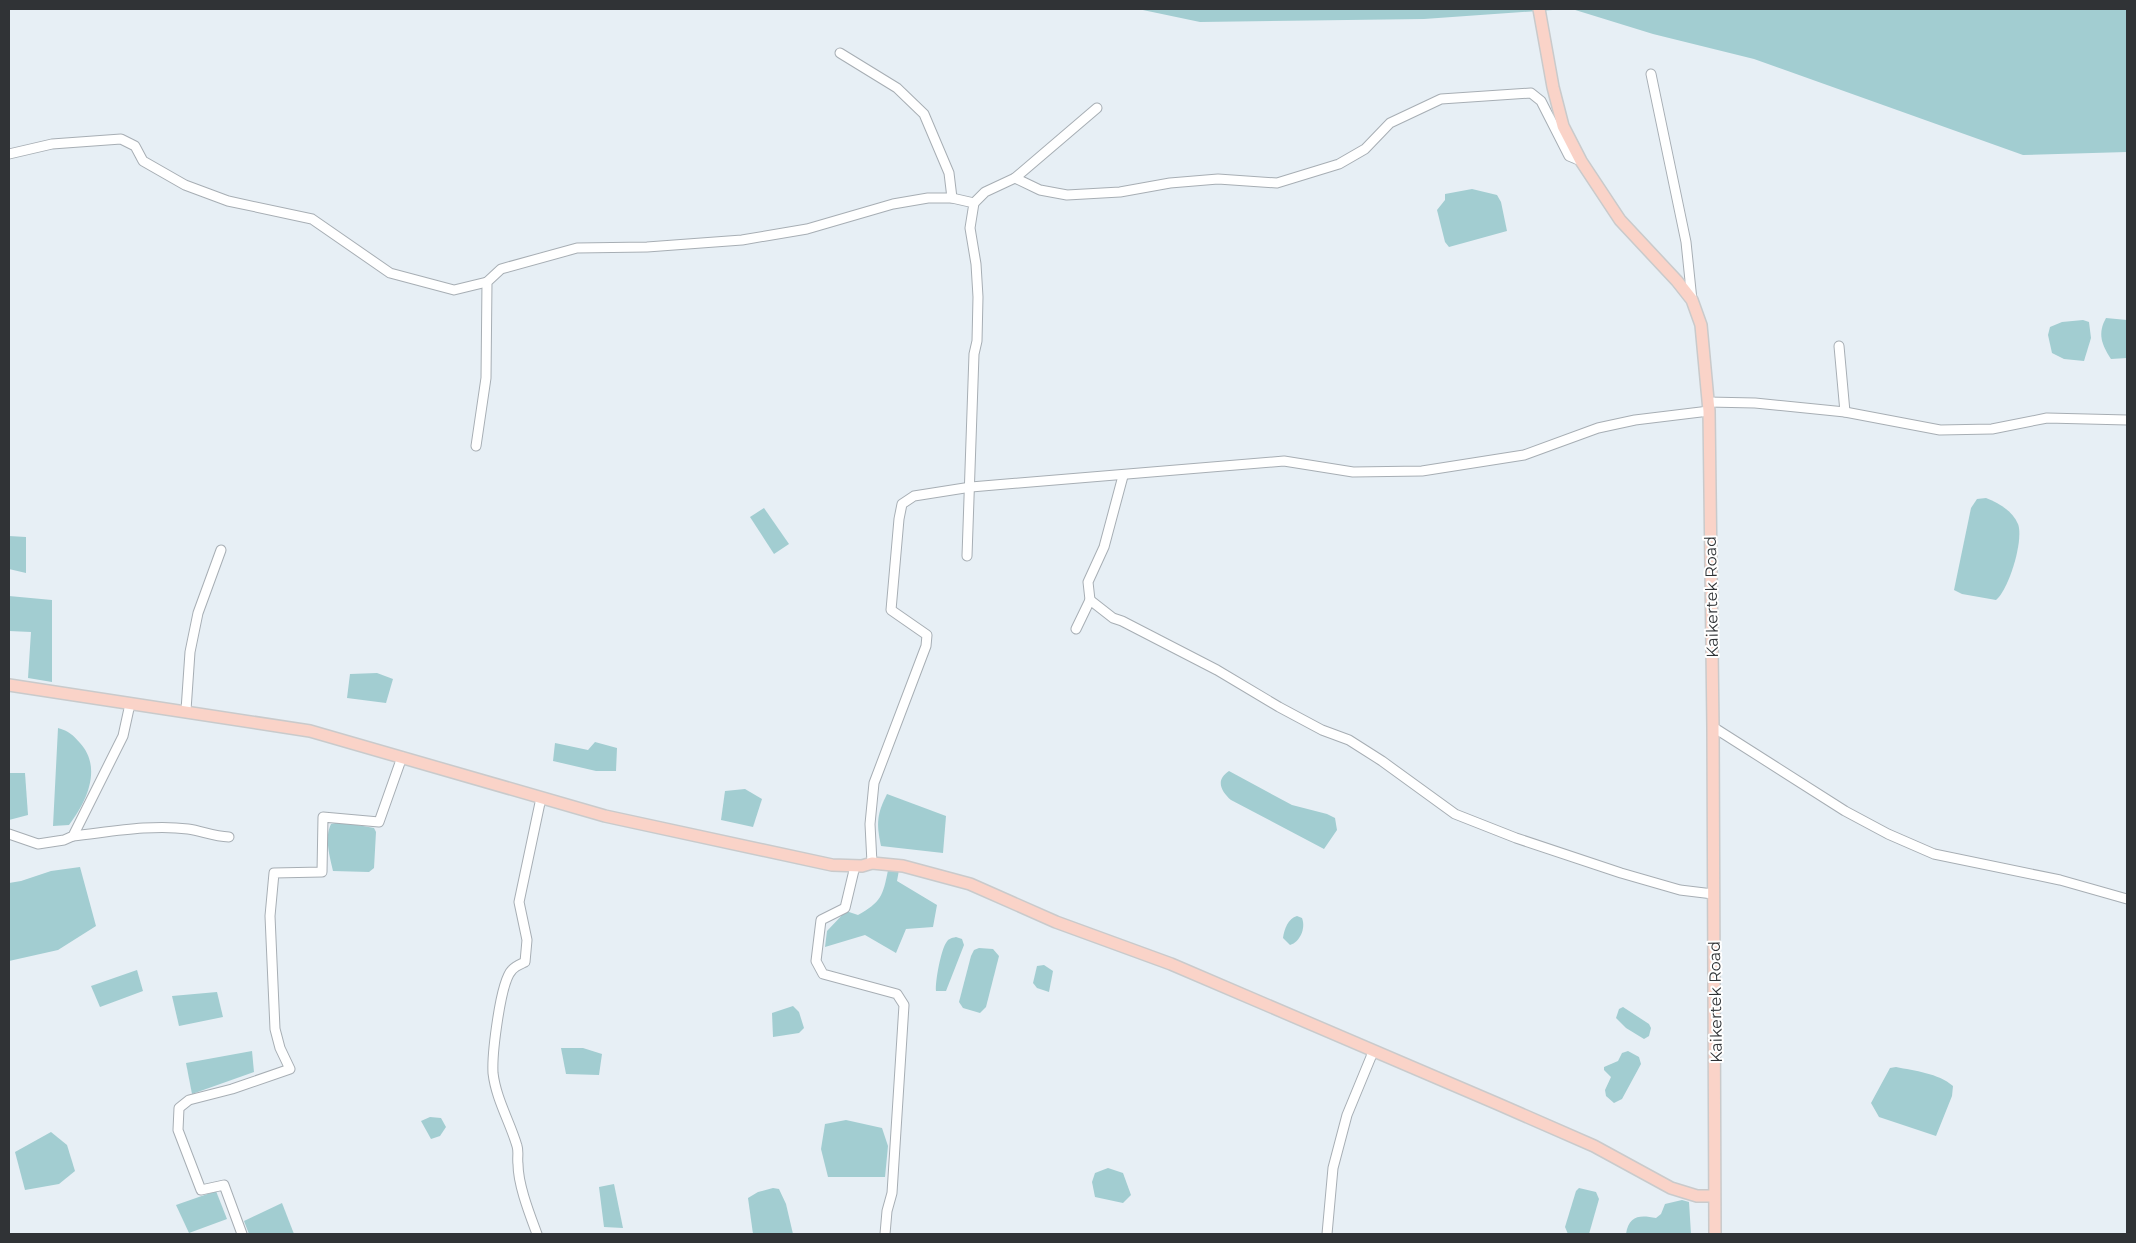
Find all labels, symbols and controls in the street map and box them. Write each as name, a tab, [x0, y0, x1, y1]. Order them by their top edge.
street label: Kaikertek Road	[1701, 536, 1722, 658]
street label: Kaikertek Road	[1705, 941, 1726, 1063]

